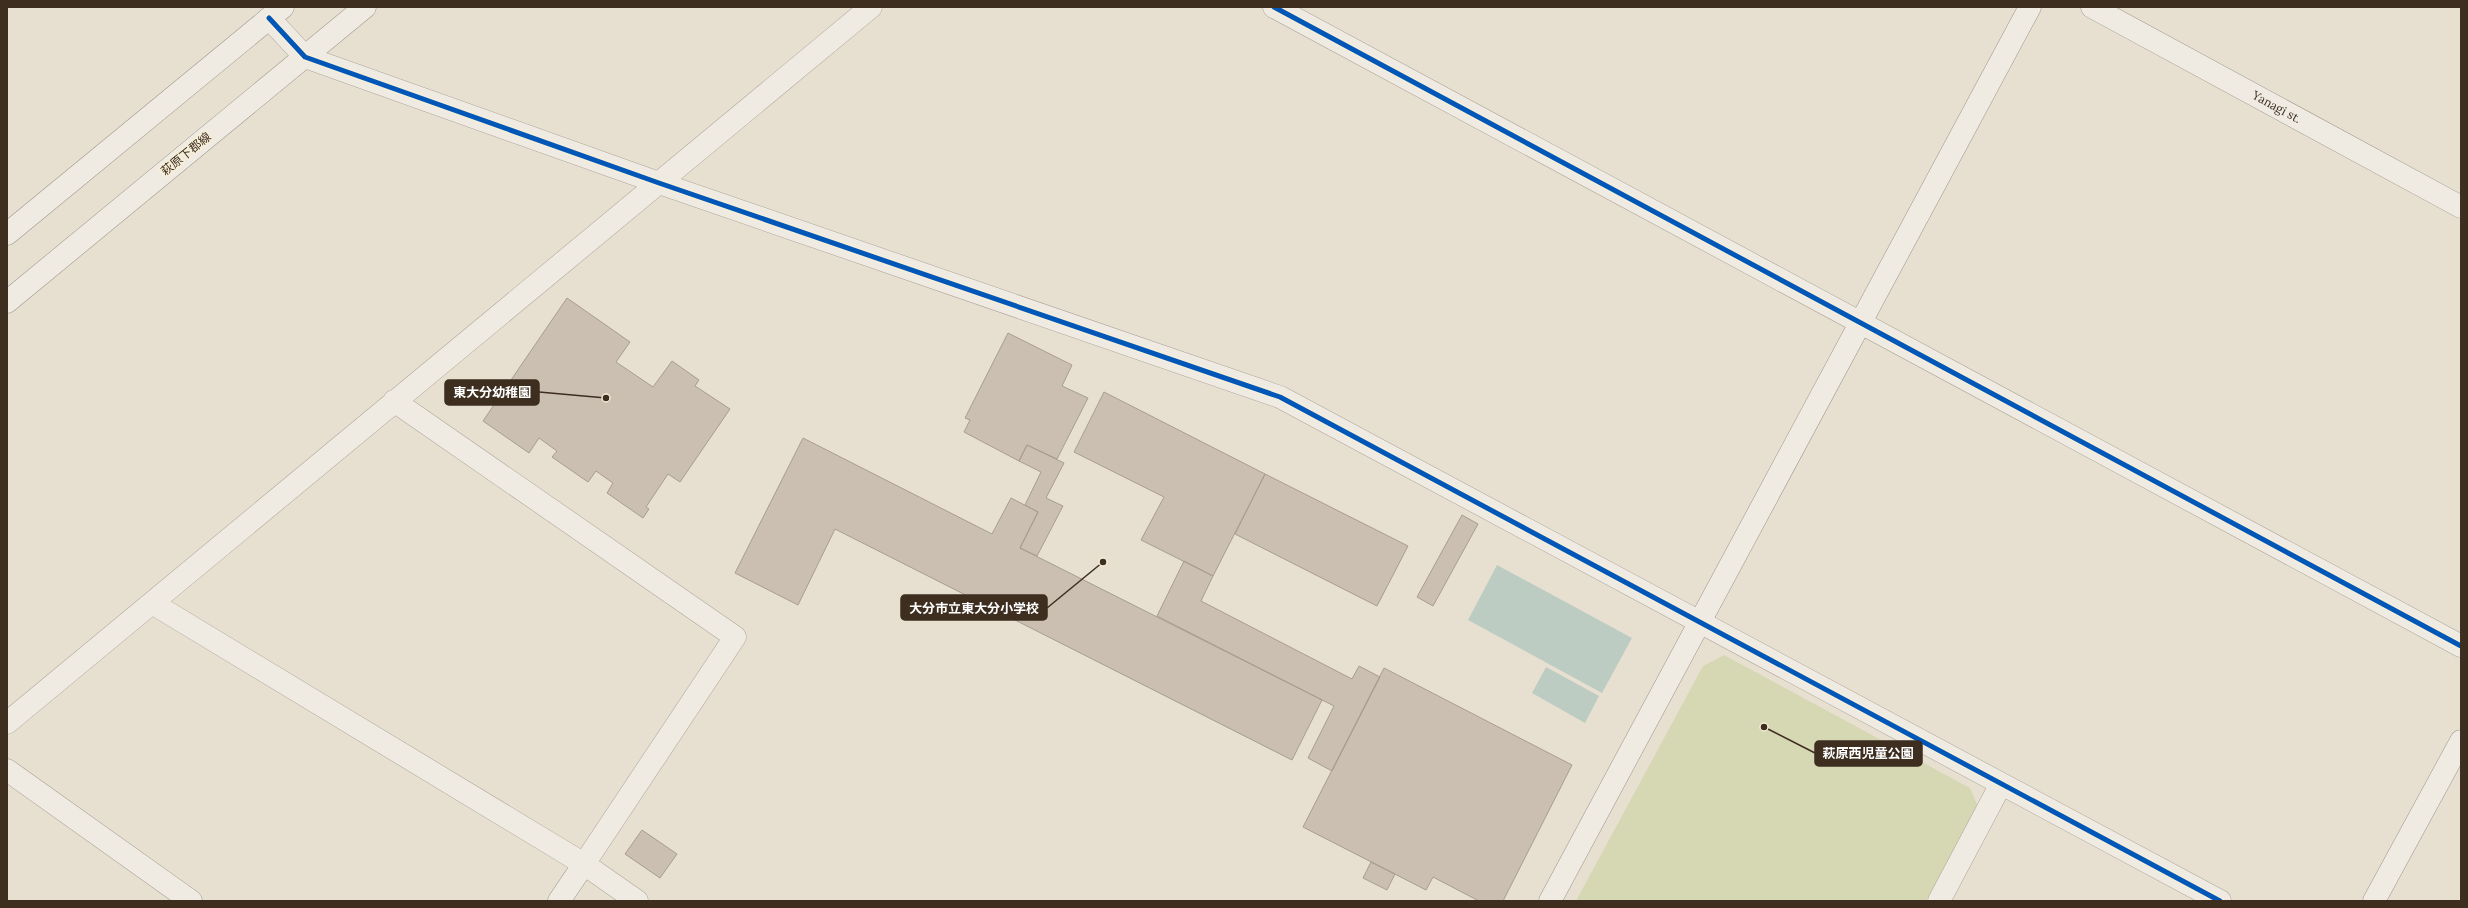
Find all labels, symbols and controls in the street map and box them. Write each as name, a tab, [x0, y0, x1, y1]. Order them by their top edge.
street label: Yanagi st.	[2249, 87, 2304, 126]
street label: 萩原下郡線	[158, 129, 214, 178]
callout: 東大分幼稚園	[445, 380, 539, 405]
text: 東大分幼稚園	[453, 384, 531, 401]
callout: 大分市立東大分小学校	[901, 595, 1047, 620]
text: 大分市立東大分小学校	[909, 600, 1039, 617]
callout: 萩原西児童公園	[1815, 741, 1922, 766]
text: 萩原西児童公園	[1822, 745, 1914, 762]

